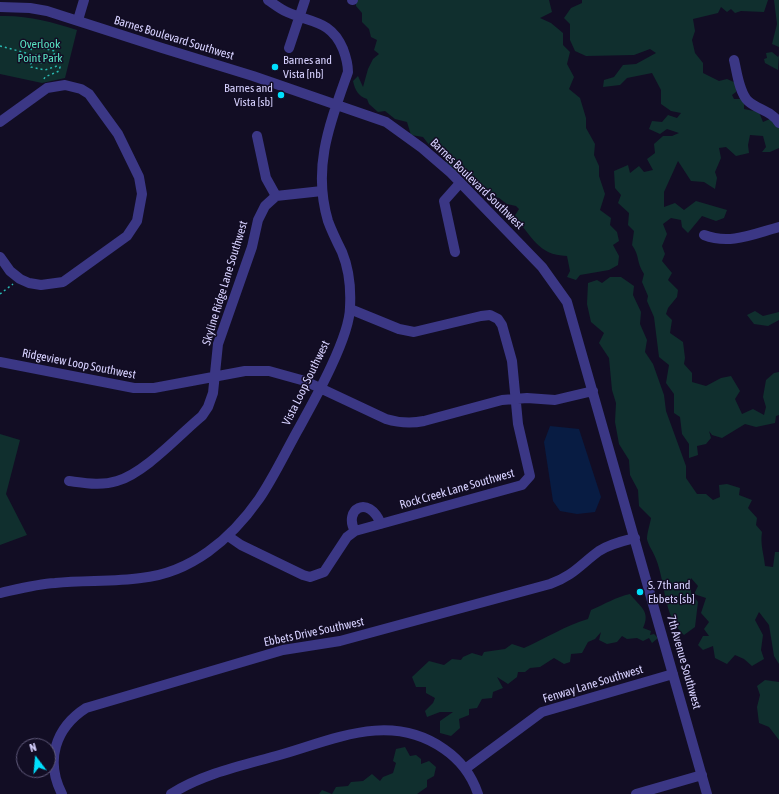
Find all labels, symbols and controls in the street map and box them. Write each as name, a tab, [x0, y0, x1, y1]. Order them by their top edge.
street label: Barnes Boulevard Southwest	[112, 13, 236, 63]
park label: Overlook Point Park	[17, 37, 63, 65]
place label: Barnes and Vista [nb]	[283, 53, 332, 81]
marker: Barnes and Vista [nb]	[270, 62, 280, 72]
place label: Barnes and Vista [sb]	[224, 81, 273, 109]
marker: Barnes and Vista [sb]	[276, 90, 286, 100]
street label: Barnes Boulevard Southwest	[427, 136, 527, 232]
street label: Skyline Ridge Lane Southwest	[199, 219, 251, 347]
street label: Vista Loop Southwest	[279, 338, 333, 428]
street label: Ridgeview Loop Southwest	[21, 346, 137, 382]
street label: Rock Creek Lane Southwest	[398, 466, 516, 512]
place label: S. 7th and Ebbets [sb]	[648, 578, 695, 606]
marker: S. 7th and Ebbets [sb]	[635, 587, 645, 597]
street label: 7th Avenue Southwest	[664, 613, 704, 711]
street label: Ebbets Drive Southwest	[263, 614, 365, 650]
street label: Fenway Lane Southwest	[541, 662, 645, 706]
north arrow	[16, 738, 56, 778]
text: N	[28, 741, 38, 754]

